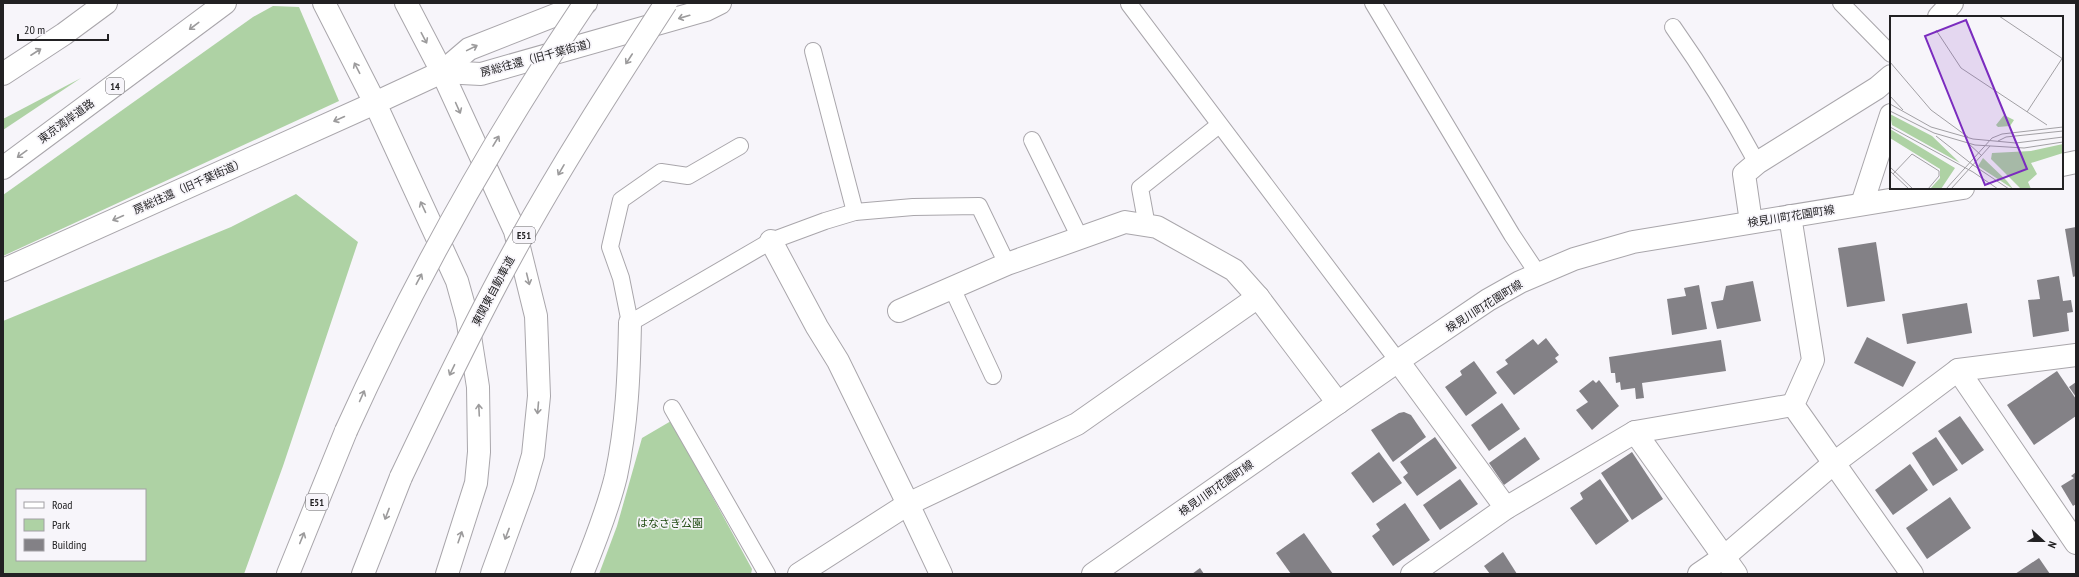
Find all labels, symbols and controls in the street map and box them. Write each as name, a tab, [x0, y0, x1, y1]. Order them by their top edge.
one-way arrow	[677, 14, 690, 21]
scale bar	[18, 16, 108, 42]
inset map	[1890, 16, 2063, 189]
text: 20 m	[24, 22, 45, 37]
one-way arrow	[189, 22, 200, 30]
one-way arrow	[421, 31, 428, 43]
street label: 房総往還（旧千葉街道）	[479, 35, 599, 79]
one-way arrow	[466, 44, 478, 51]
one-way arrow	[30, 48, 41, 56]
one-way arrow	[625, 53, 633, 65]
one-way arrow	[353, 62, 360, 74]
road number: 14	[106, 78, 124, 94]
street label: 東京湾岸道路	[35, 96, 97, 146]
one-way arrow	[455, 101, 462, 113]
one-way arrow	[333, 116, 345, 123]
one-way arrow	[493, 135, 501, 147]
one-way arrow	[17, 150, 28, 158]
street label: 房総往還（旧千葉街道）	[131, 155, 247, 217]
one-way arrow	[557, 164, 565, 176]
one-way arrow	[419, 201, 426, 213]
street label: 検見川町花園町線	[1746, 202, 1836, 230]
one-way arrow	[113, 215, 125, 222]
road number: E51	[513, 227, 535, 243]
street label: 東関東自動車道	[469, 254, 517, 328]
one-way arrow	[416, 273, 424, 285]
one-way arrow	[525, 273, 532, 286]
street label: 検見川町花園町線	[1443, 277, 1525, 335]
one-way arrow	[448, 364, 455, 376]
one-way arrow	[359, 390, 366, 402]
one-way arrow	[535, 401, 542, 414]
one-way arrow	[475, 404, 482, 417]
street label: 検見川町花園町線	[1176, 457, 1256, 519]
legend	[16, 489, 146, 561]
road number: E51	[306, 494, 328, 510]
text: Road	[52, 497, 72, 512]
one-way arrow	[383, 507, 391, 519]
park label: はなさき公園	[637, 516, 703, 530]
text: Park	[52, 517, 70, 532]
north arrow	[2023, 521, 2063, 561]
one-way arrow	[502, 527, 510, 539]
one-way arrow	[299, 532, 307, 544]
one-way arrow	[456, 532, 464, 544]
text: Building	[52, 537, 87, 552]
text: N	[2045, 539, 2060, 550]

